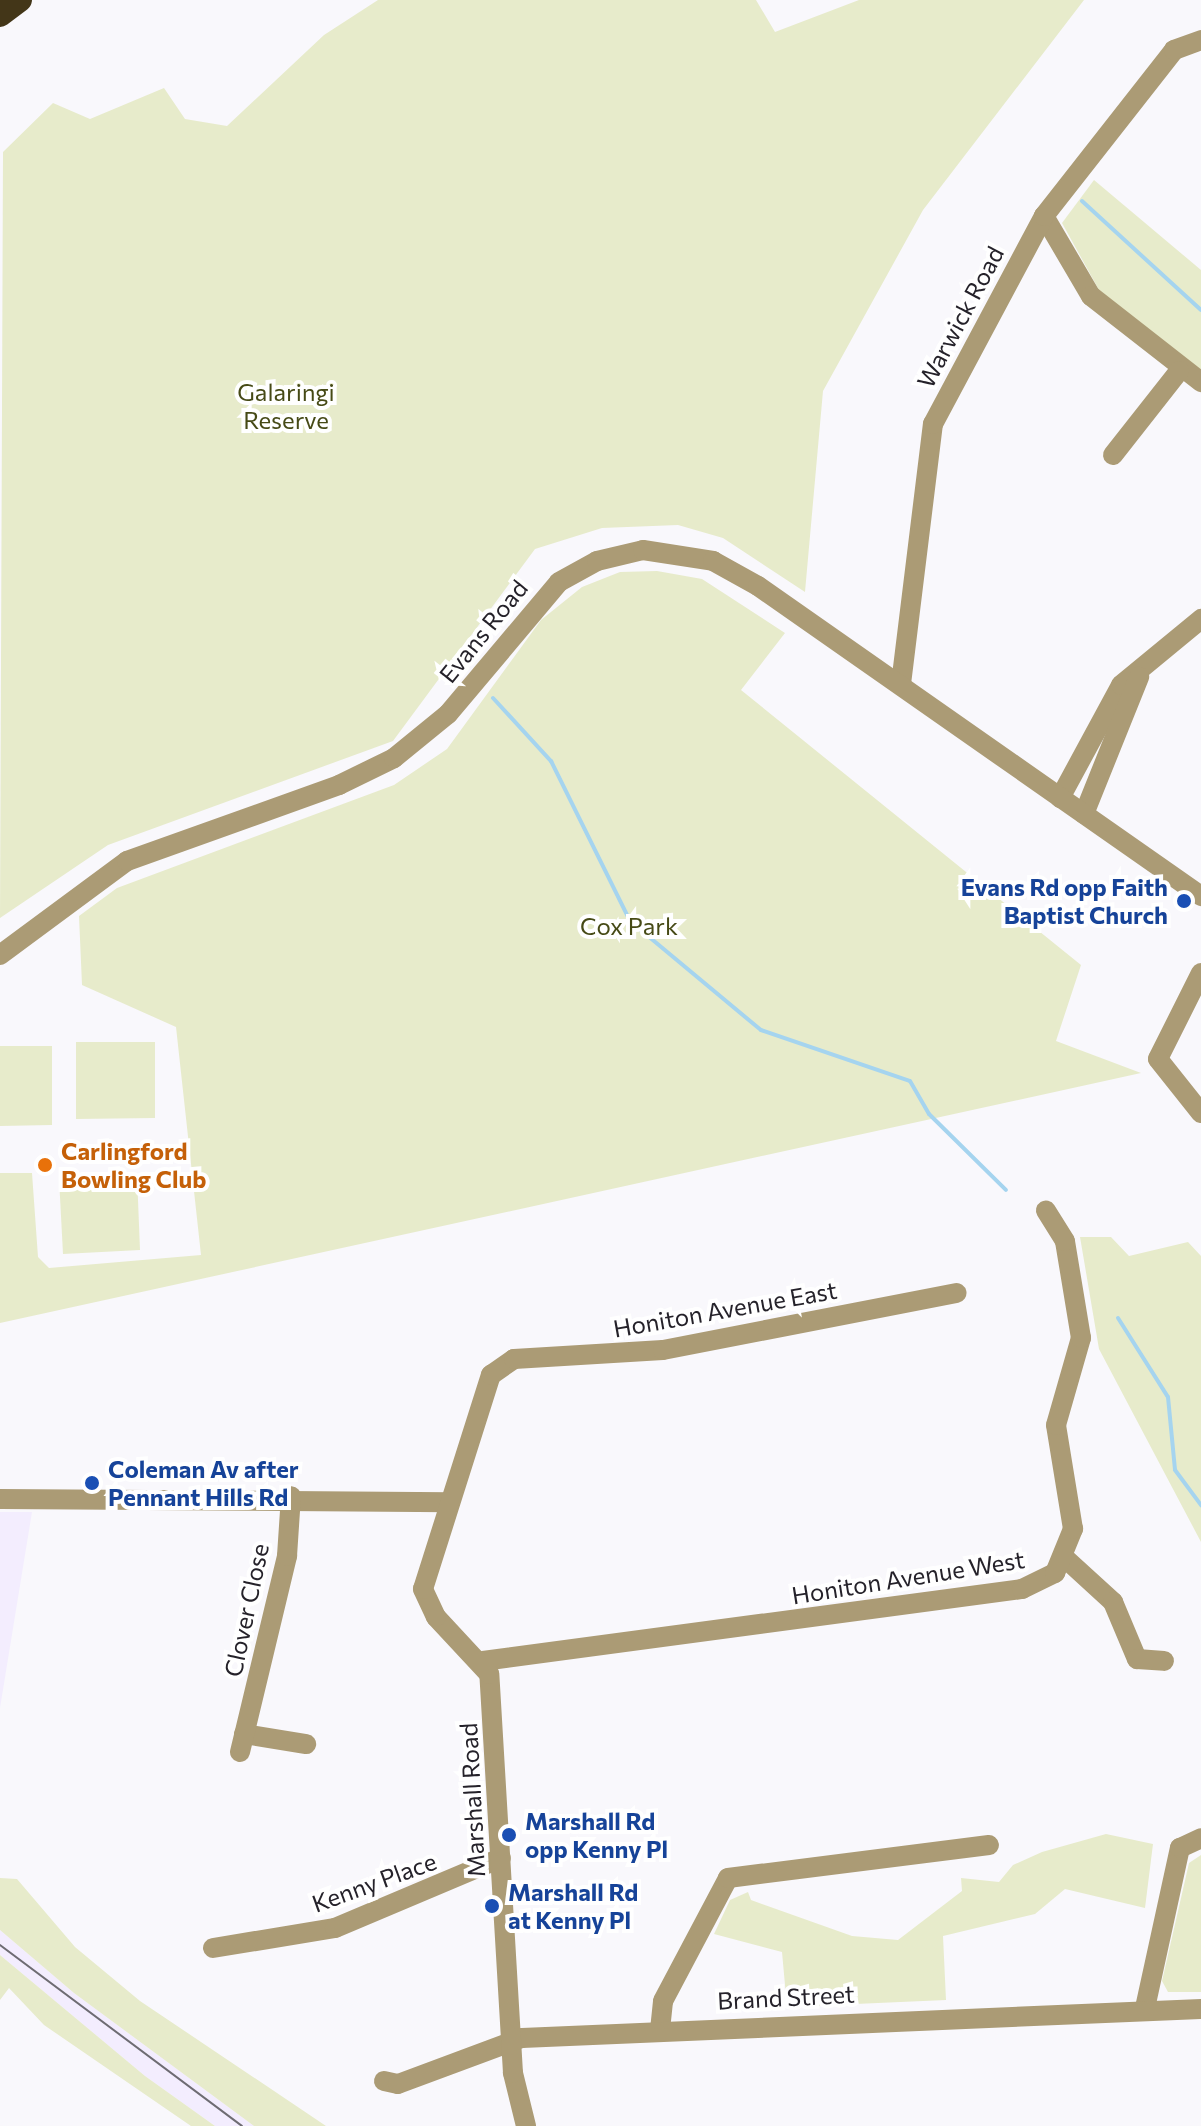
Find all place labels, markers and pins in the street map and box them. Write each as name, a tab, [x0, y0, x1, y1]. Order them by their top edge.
place label: Evans Rd opp Faith Baptist Church	[961, 873, 1168, 929]
marker: Evans Rd opp Faith Baptist Church	[1175, 892, 1193, 910]
place label: Carlingford Bowling Club	[61, 1137, 206, 1193]
marker: Carlingford Bowling Club	[36, 1156, 54, 1174]
place label: Coleman Av after Pennant Hills Rd	[108, 1455, 299, 1511]
marker: Coleman Av after Pennant Hills Rd	[83, 1474, 101, 1492]
place label: Marshall Rd opp Kenny Pl	[525, 1807, 668, 1863]
marker: Marshall Rd opp Kenny Pl	[500, 1826, 518, 1844]
place label: Marshall Rd at Kenny Pl	[508, 1878, 638, 1934]
marker: Marshall Rd at Kenny Pl	[483, 1897, 501, 1915]

